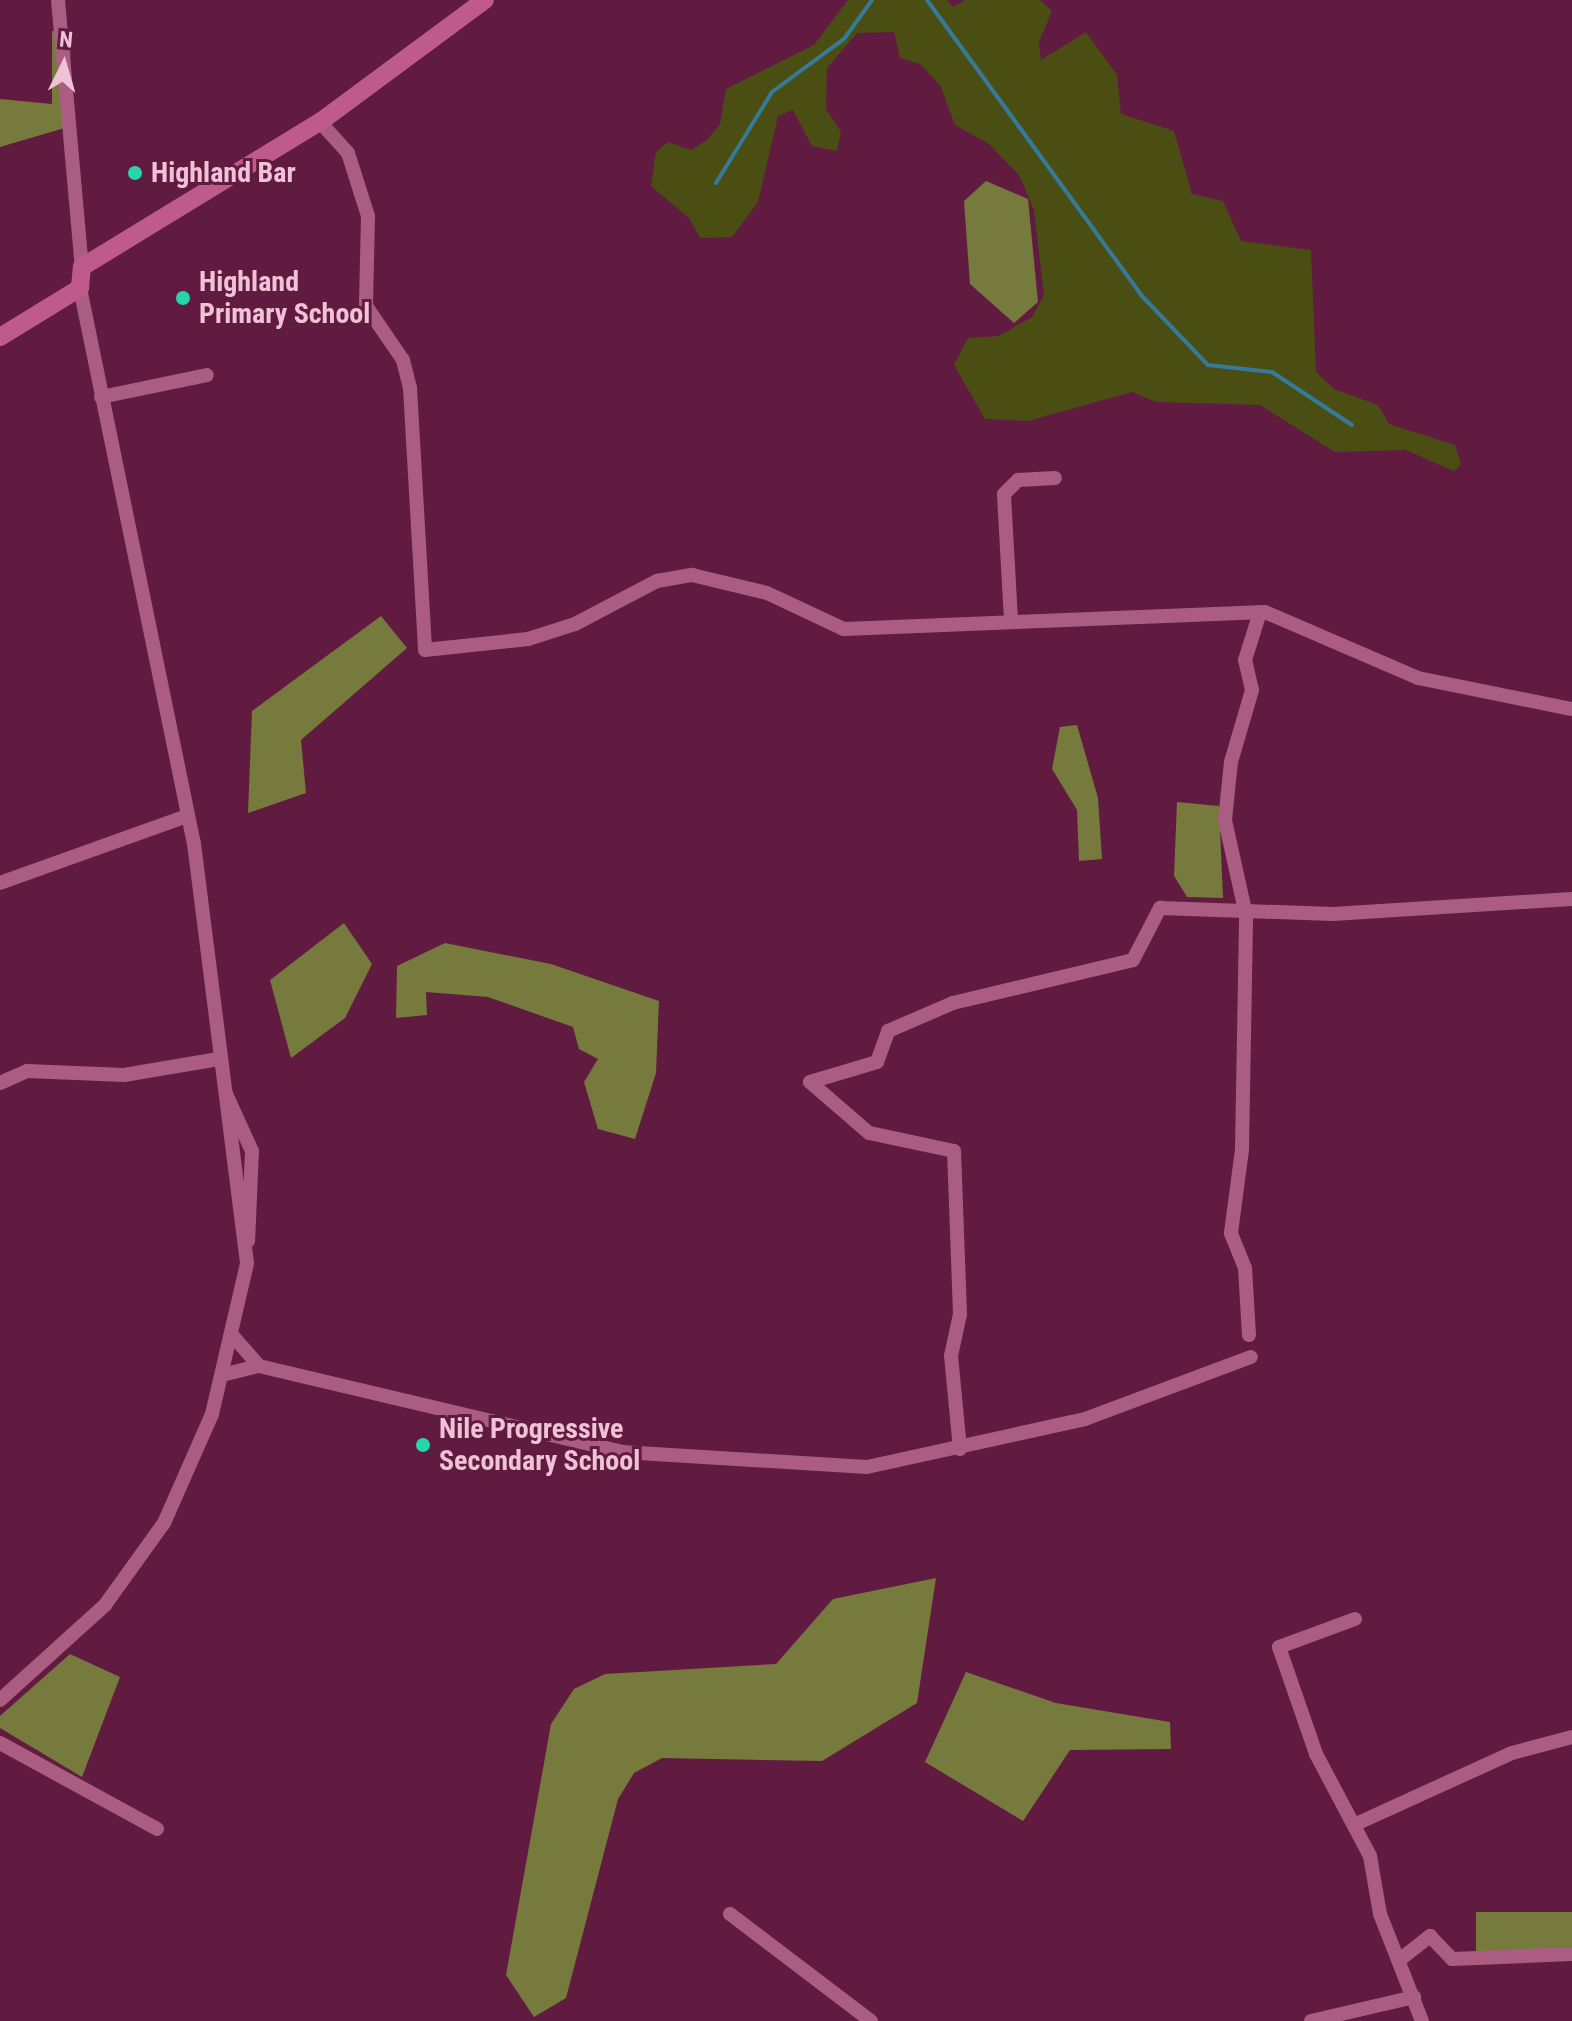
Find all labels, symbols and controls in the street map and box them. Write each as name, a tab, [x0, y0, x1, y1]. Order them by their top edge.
north arrow	[24, 24, 104, 104]
text: N	[58, 27, 74, 53]
place label: Highland Bar	[151, 156, 296, 190]
marker: Highland Bar	[126, 164, 144, 182]
place label: Highland Primary School	[199, 265, 370, 331]
marker: Highland Primary School	[174, 289, 192, 307]
place label: Nile Progressive Secondary School	[439, 1412, 640, 1478]
marker: Nile Progressive Secondary School	[414, 1436, 432, 1454]

